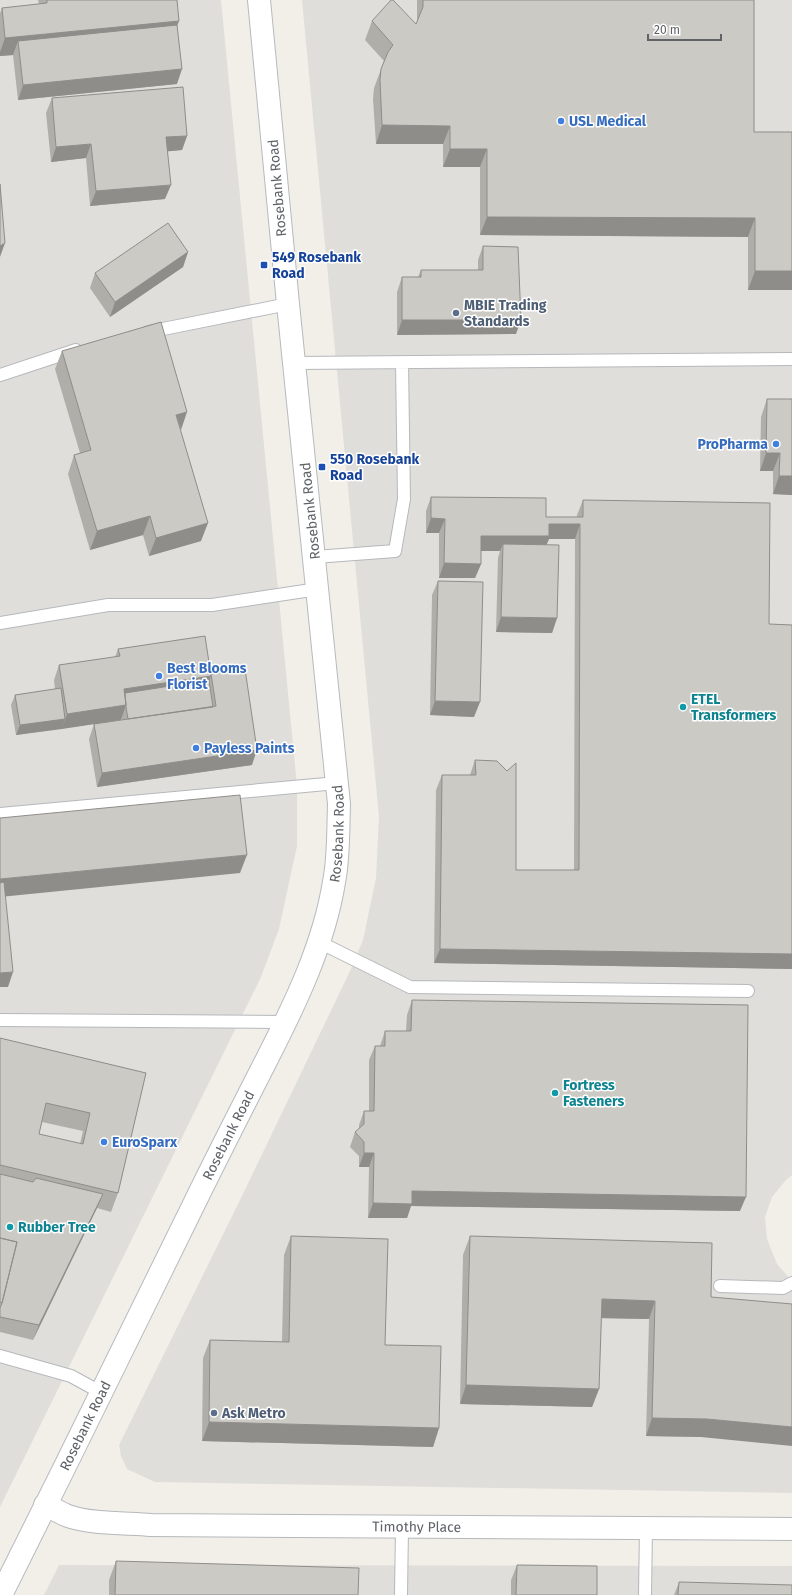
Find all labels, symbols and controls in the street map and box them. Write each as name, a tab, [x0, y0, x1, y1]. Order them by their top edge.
scale bar	[648, 16, 721, 42]
text: 20 m	[654, 23, 680, 37]
place label: USL Medical	[569, 113, 647, 130]
marker: USL Medical	[556, 116, 566, 126]
street label: Rosebank Road	[265, 139, 290, 237]
place label: 549 Rosebank Road	[272, 249, 361, 282]
marker: 549 Rosebank Road	[259, 260, 269, 270]
place label: MBIE Trading Standards	[464, 297, 547, 330]
marker: MBIE Trading Standards	[451, 308, 461, 318]
place label: ProPharma	[698, 436, 768, 453]
marker: ProPharma	[771, 439, 781, 449]
place label: 550 Rosebank Road	[330, 451, 420, 484]
street label: Rosebank Road	[297, 461, 324, 560]
marker: 550 Rosebank Road	[317, 462, 327, 472]
place label: Best Blooms Florist	[167, 660, 247, 693]
marker: Best Blooms Florist	[154, 671, 164, 681]
place label: ETEL Transformers	[691, 691, 776, 724]
marker: ETEL Transformers	[678, 702, 688, 712]
place label: Payless Paints	[204, 740, 295, 757]
marker: Payless Paints	[191, 743, 201, 753]
street label: Rosebank Road	[326, 784, 348, 884]
place label: Fortress Fasteners	[563, 1077, 624, 1110]
street label: Rosebank Road	[199, 1088, 258, 1183]
marker: Fortress Fasteners	[550, 1088, 560, 1098]
place label: EuroSparx	[112, 1134, 178, 1151]
marker: EuroSparx	[99, 1137, 109, 1147]
place label: Rubber Tree	[18, 1219, 96, 1236]
marker: Rubber Tree	[5, 1222, 15, 1232]
street label: Rosebank Road	[56, 1378, 115, 1474]
place label: Ask Metro	[221, 1405, 286, 1422]
marker: Ask Metro	[209, 1408, 219, 1418]
street label: Timothy Place	[372, 1518, 461, 1536]

